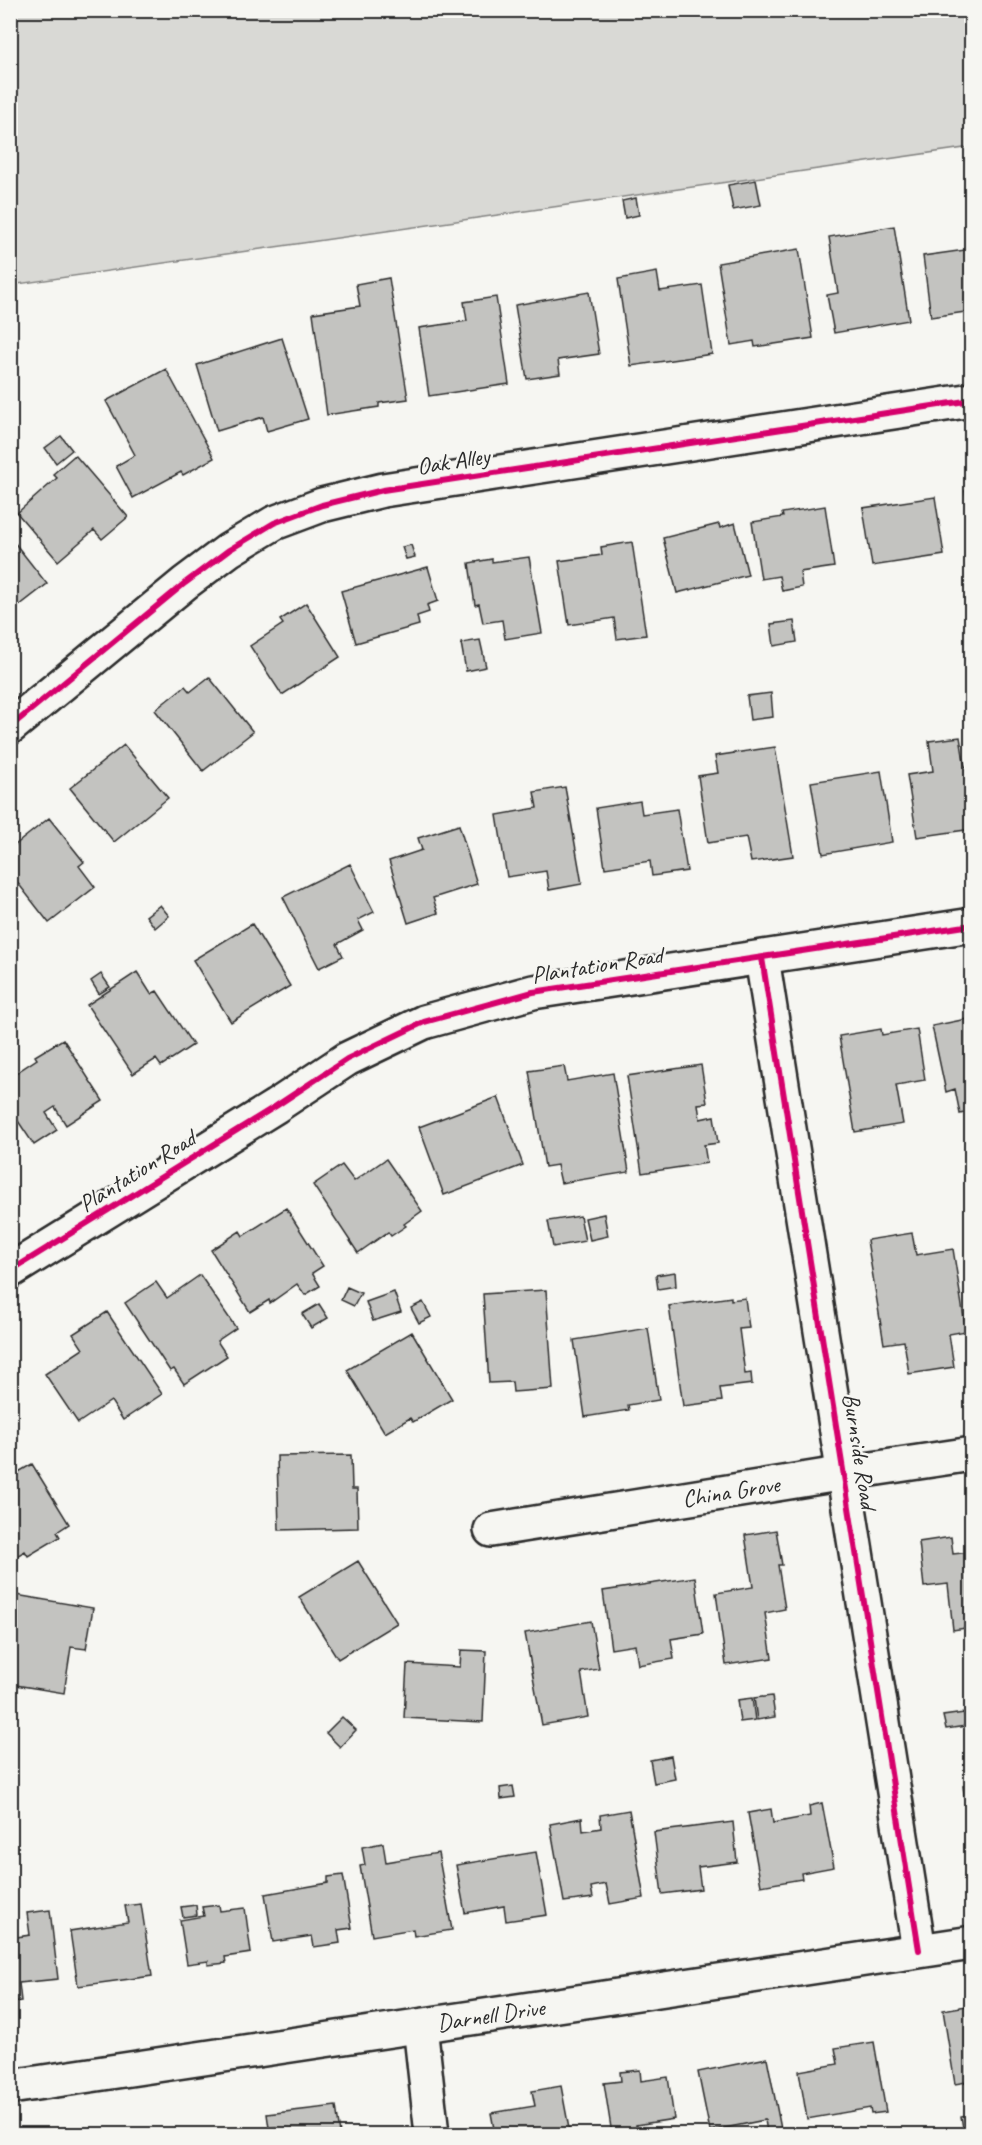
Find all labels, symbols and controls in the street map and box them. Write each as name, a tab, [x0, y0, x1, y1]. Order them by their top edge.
street label: Oak Alley	[415, 440, 493, 482]
street label: Plantation Road	[529, 939, 668, 990]
street label: Plantation Road	[73, 1121, 204, 1219]
street label: Burnside Road	[836, 1391, 884, 1514]
street label: China Grove	[680, 1468, 784, 1514]
street label: Darnell Drive	[435, 1992, 549, 2038]

